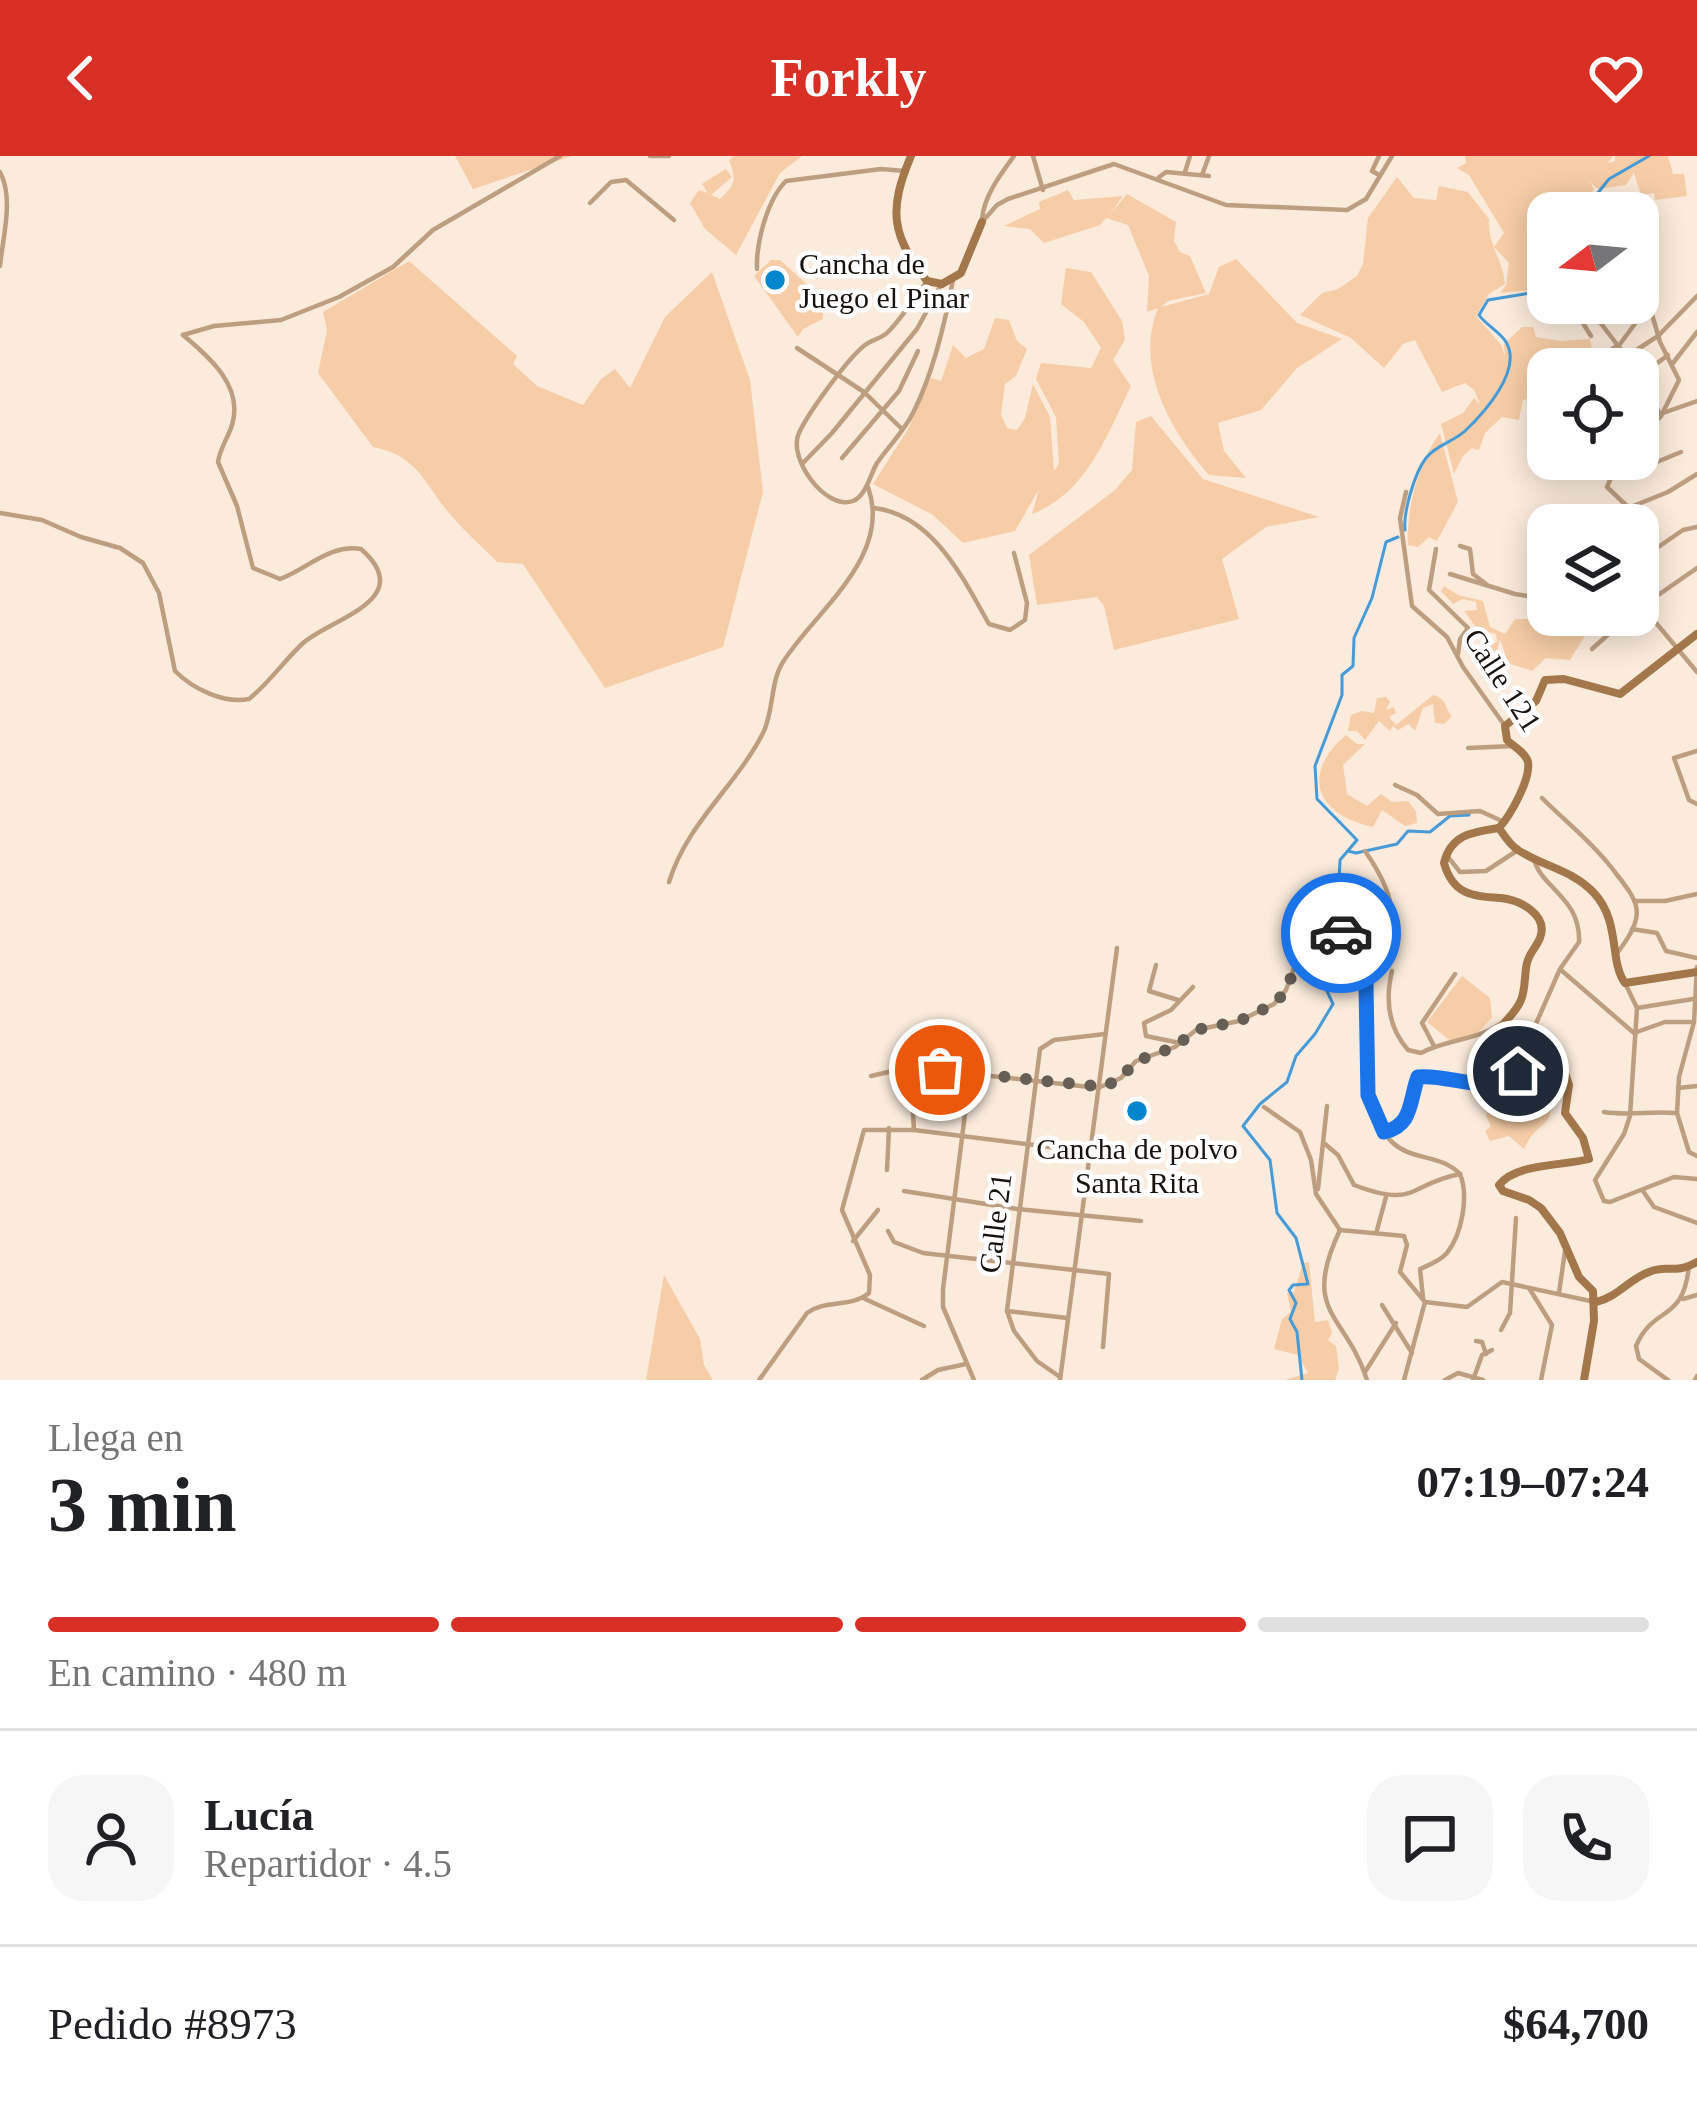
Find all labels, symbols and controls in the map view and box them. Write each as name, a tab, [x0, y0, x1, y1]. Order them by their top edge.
icon: back	[48, 45, 114, 111]
icon: heart	[1583, 45, 1649, 111]
text: Forkly	[771, 48, 927, 108]
north arrow	[1527, 192, 1659, 324]
map controls	[1527, 192, 1659, 636]
place label: Cancha de Juego el Pinar	[799, 247, 969, 314]
marker: Cancha de Juego el Pinar	[762, 267, 788, 293]
button: locate	[1527, 348, 1659, 480]
button: layers	[1527, 504, 1659, 636]
street label: Calle 121	[1458, 622, 1548, 738]
courier	[1281, 873, 1401, 993]
icon: car	[1308, 900, 1374, 966]
pin	[889, 1019, 991, 1121]
pin	[1467, 1020, 1569, 1122]
icon: bag	[907, 1037, 973, 1103]
icon: home	[1485, 1038, 1551, 1104]
marker: Cancha de polvo Santa Rita	[1124, 1098, 1150, 1124]
place label: Cancha de polvo Santa Rita	[1036, 1132, 1238, 1199]
street label: Calle 21	[972, 1171, 1018, 1275]
text: Llega en	[48, 1416, 183, 1459]
text: 07:19–07:24	[1417, 1457, 1649, 1507]
text: 3 min	[48, 1461, 237, 1548]
text: En camino · 480 m	[48, 1651, 347, 1694]
button: person	[48, 1775, 174, 1901]
button: chat	[1367, 1775, 1493, 1901]
button: phone	[1523, 1775, 1649, 1901]
text: Lucía	[204, 1790, 314, 1840]
text: Repartidor · 4.5	[204, 1842, 452, 1885]
text: Pedido #8973	[48, 1999, 297, 2049]
text: $64,700	[1503, 1999, 1649, 2049]

